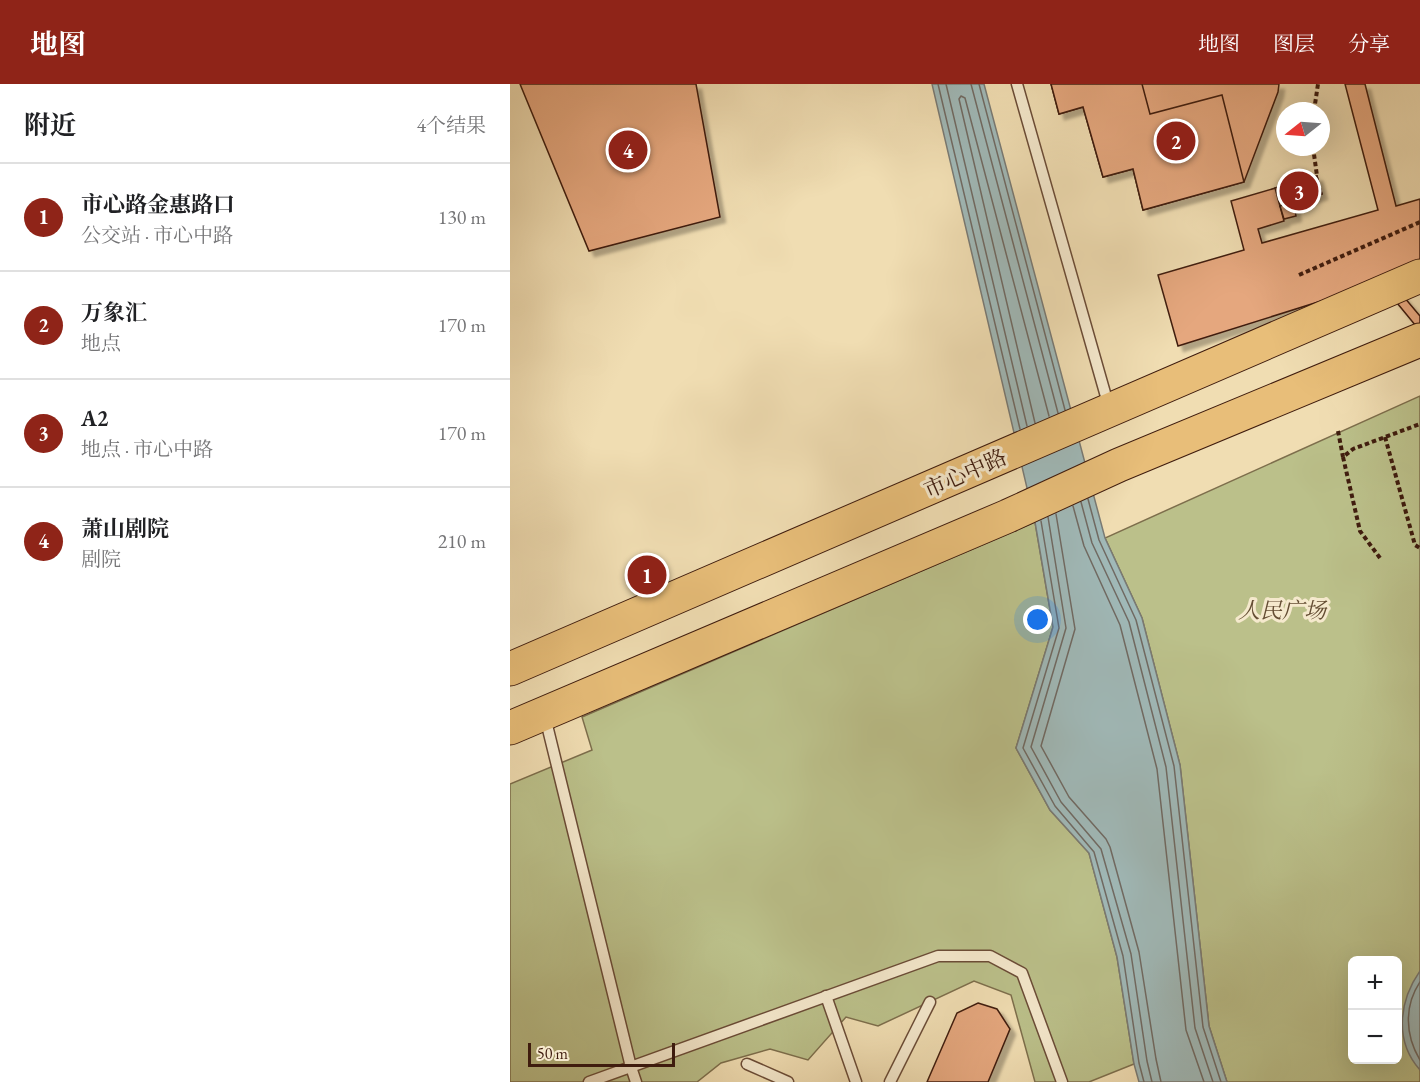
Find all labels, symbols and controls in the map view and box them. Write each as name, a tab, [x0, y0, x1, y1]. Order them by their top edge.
text: 地图	[30, 26, 86, 62]
text: 地图	[1198, 30, 1240, 57]
text: 图层	[1273, 30, 1315, 57]
text: 分享	[1348, 30, 1390, 57]
north arrow	[1276, 102, 1330, 156]
text: 附近	[24, 108, 76, 142]
text: 4个结果	[416, 112, 486, 138]
pin: 2	[1156, 118, 1196, 164]
pin: 4	[608, 128, 648, 172]
pin: 3	[1280, 168, 1318, 214]
text: 市心路金惠路口	[81, 190, 235, 219]
text: 1	[38, 204, 49, 230]
text: 130 m	[438, 204, 486, 230]
text: 公交站 · 市心中路	[81, 222, 233, 248]
text: 万象汇	[81, 298, 147, 327]
text: 2	[38, 312, 49, 338]
text: 170 m	[438, 312, 486, 338]
text: 地点	[81, 330, 121, 356]
text: A2	[81, 404, 108, 433]
text: 3	[38, 420, 49, 446]
text: 170 m	[438, 420, 486, 446]
text: 地点 · 市心中路	[81, 436, 213, 462]
street label: 市心中路	[919, 442, 1011, 505]
text: 萧山剧院	[81, 514, 169, 543]
text: 4	[38, 528, 49, 554]
text: 210 m	[438, 528, 486, 554]
text: 剧院	[81, 546, 121, 572]
pin: 1	[628, 552, 666, 598]
park label: 人民广场	[1238, 596, 1328, 625]
your location	[1023, 605, 1052, 634]
map controls	[1348, 956, 1402, 1064]
button: +	[1348, 956, 1402, 1010]
button: −	[1348, 1010, 1402, 1064]
scale bar	[528, 1040, 675, 1068]
text: 50 m	[537, 1043, 568, 1064]

